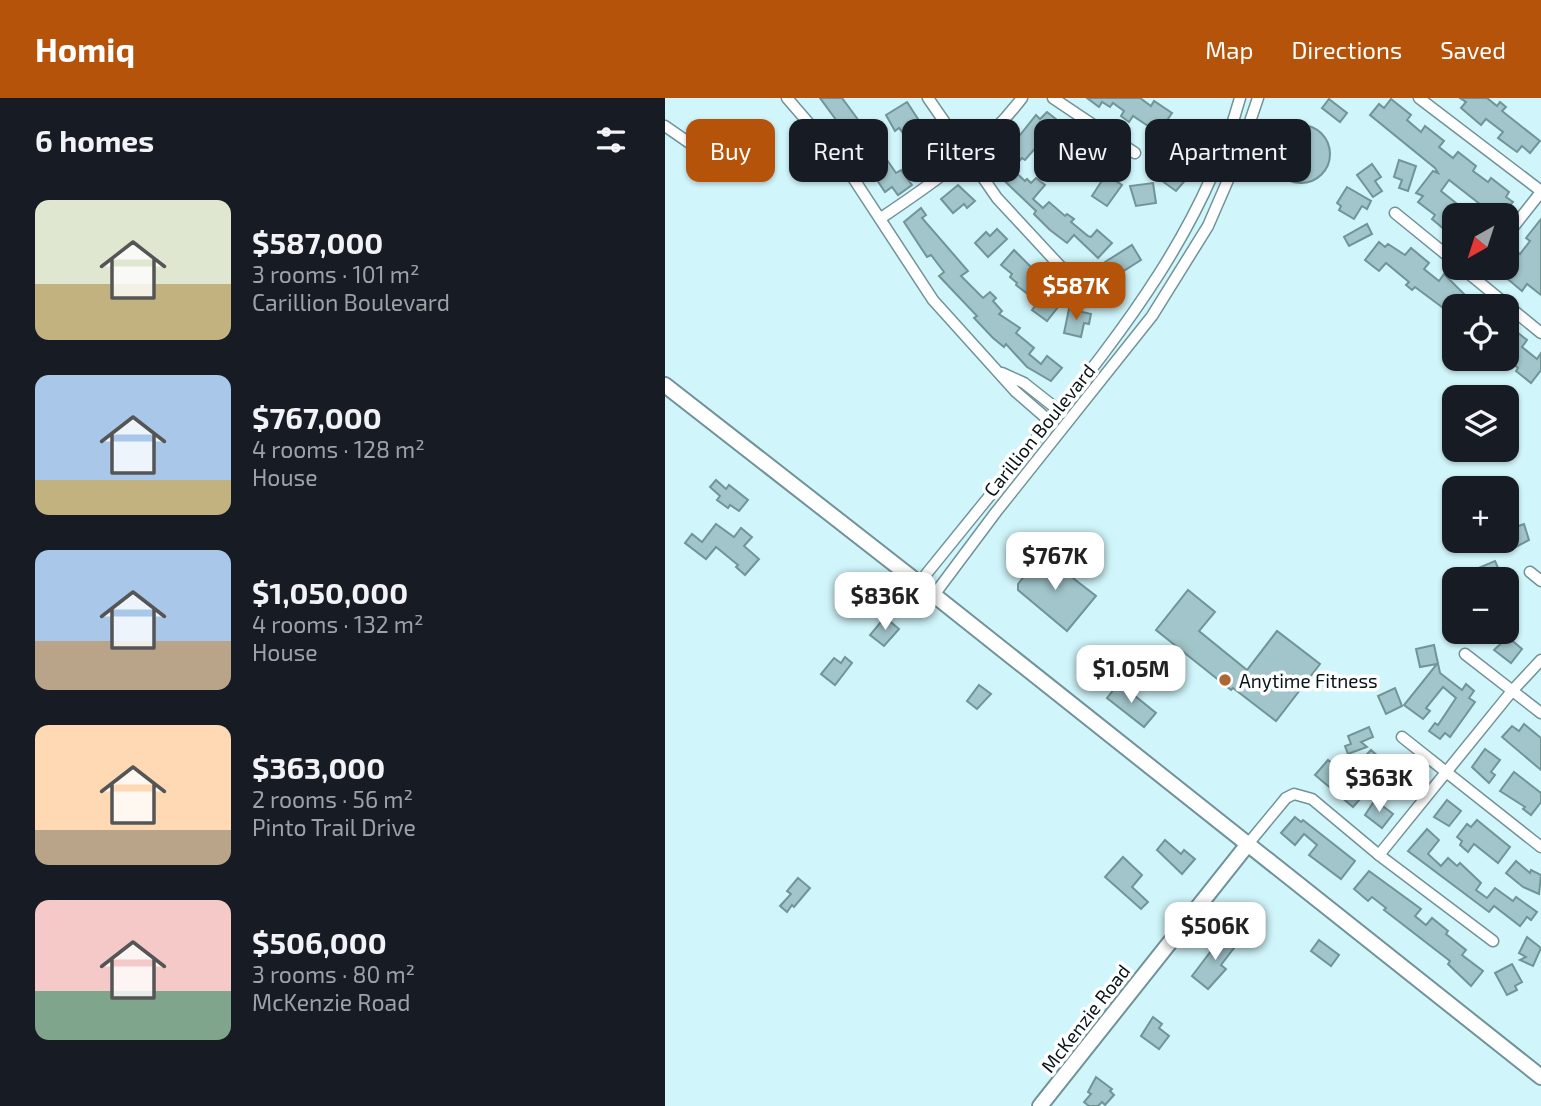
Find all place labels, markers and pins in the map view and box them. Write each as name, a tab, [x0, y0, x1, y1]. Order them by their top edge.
pin: $587K	[1027, 262, 1125, 322]
pin: $767K	[1006, 532, 1104, 592]
pin: $836K	[836, 573, 934, 632]
pin: $1.05M	[1074, 646, 1188, 705]
place label: Anytime Fitness	[1239, 669, 1378, 692]
marker: Anytime Fitness	[1217, 672, 1233, 688]
pin: $363K	[1330, 754, 1428, 814]
pin: $506K	[1166, 902, 1264, 962]

